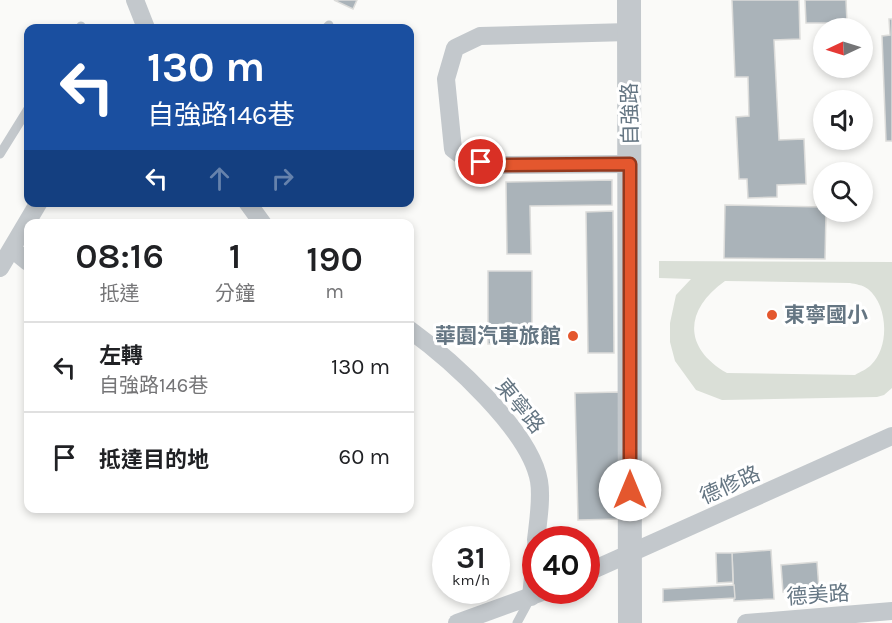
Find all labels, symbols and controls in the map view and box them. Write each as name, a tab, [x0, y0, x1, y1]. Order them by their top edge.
north arrow	[813, 18, 873, 78]
map controls	[813, 18, 873, 222]
text: 130 m	[147, 42, 265, 92]
icon: left	[48, 48, 126, 126]
street label: 自強路	[617, 82, 643, 146]
button: sound	[813, 90, 873, 150]
text: 自強路146巷	[147, 99, 294, 131]
pin	[455, 136, 506, 187]
icon: arrive	[464, 145, 497, 178]
icon: left	[140, 162, 173, 195]
icon: ahead	[203, 162, 236, 195]
icon: right	[266, 162, 299, 195]
button: search	[813, 162, 873, 222]
text: 08:16	[75, 235, 164, 277]
text: 1	[229, 235, 241, 277]
text: 190	[306, 238, 363, 280]
text: m	[325, 280, 344, 303]
text: 抵達	[100, 282, 140, 305]
text: 分鐘	[215, 282, 255, 305]
place label: 東寧國小	[784, 303, 868, 327]
marker: 東寧國小	[765, 308, 779, 322]
place label: 華園汽車旅館	[435, 324, 561, 348]
marker: 華園汽車旅館	[566, 329, 580, 343]
text: 左轉	[99, 343, 143, 369]
icon: left	[48, 351, 81, 384]
text: 130 m	[331, 354, 390, 380]
text: 自強路146巷	[99, 374, 208, 397]
street label: 東寧路	[491, 374, 549, 438]
icon: arrive	[48, 441, 81, 474]
text: 60 m	[339, 444, 390, 470]
text: 抵達目的地	[99, 447, 209, 473]
position arrow	[598, 458, 662, 522]
street label: 德修路	[696, 461, 764, 509]
speed limit sign: 40	[522, 526, 600, 604]
text: 31	[456, 540, 486, 576]
text: km/h	[452, 571, 490, 589]
street label: 德美路	[786, 581, 850, 609]

